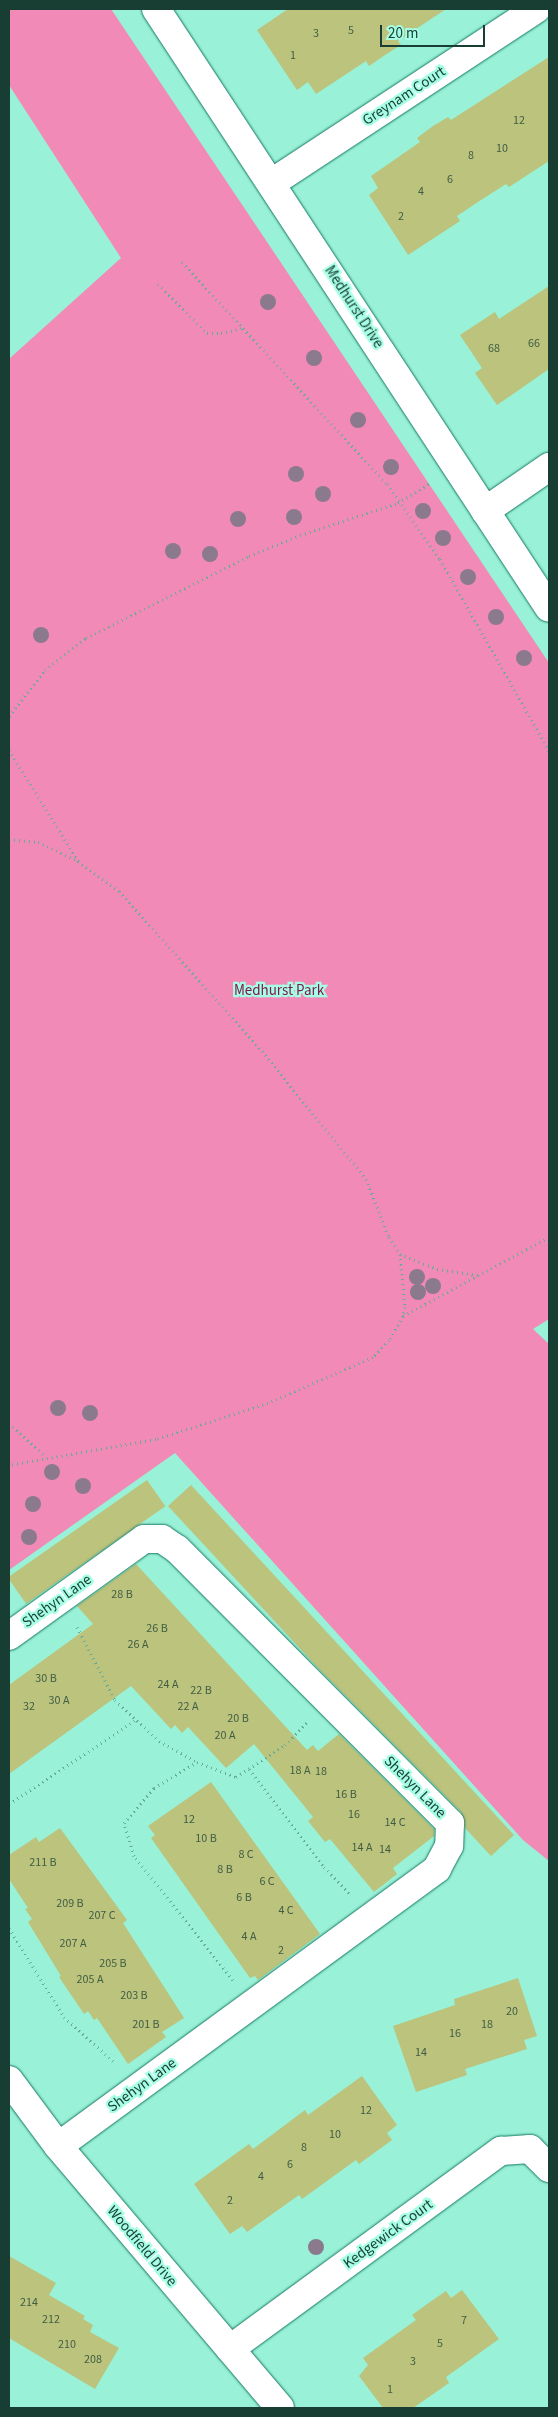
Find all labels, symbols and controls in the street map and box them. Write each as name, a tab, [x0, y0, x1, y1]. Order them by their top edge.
scale bar	[383, 15, 488, 47]
text: 20 m	[388, 23, 418, 44]
house number: 5	[348, 24, 354, 38]
house number: 3	[313, 27, 319, 41]
house number: 1	[290, 49, 296, 63]
street label: Greynam Court	[359, 63, 449, 129]
house number: 12	[513, 114, 525, 128]
house number: 10	[496, 142, 508, 156]
house number: 8	[468, 149, 474, 163]
house number: 6	[447, 173, 453, 187]
house number: 4	[418, 185, 424, 199]
house number: 2	[398, 210, 404, 224]
street label: Medhurst Drive	[321, 262, 387, 352]
house number: 66	[528, 337, 540, 351]
house number: 68	[488, 342, 500, 356]
park label: Medhurst Park	[234, 982, 324, 1000]
street label: Shehyn Lane	[19, 1571, 95, 1631]
house number: 28 B	[111, 1588, 133, 1602]
house number: 26 B	[146, 1622, 168, 1636]
house number: 26 A	[128, 1638, 148, 1652]
house number: 30 B	[35, 1672, 57, 1686]
house number: 24 A	[158, 1678, 178, 1692]
house number: 22 B	[190, 1684, 212, 1698]
house number: 30 A	[49, 1694, 69, 1708]
house number: 32	[23, 1700, 35, 1714]
house number: 22 A	[178, 1700, 198, 1714]
house number: 20 B	[227, 1712, 249, 1726]
house number: 20 A	[215, 1729, 235, 1743]
street label: Shehyn Lane	[380, 1752, 450, 1822]
house number: 18 A	[290, 1764, 310, 1778]
house number: 18	[315, 1765, 327, 1779]
house number: 16 B	[335, 1788, 357, 1802]
house number: 16	[348, 1808, 360, 1822]
house number: 12	[183, 1813, 195, 1827]
house number: 14 C	[384, 1816, 406, 1830]
house number: 10 B	[195, 1832, 217, 1846]
house number: 14 A	[352, 1841, 372, 1855]
house number: 14	[379, 1843, 391, 1857]
house number: 8 C	[238, 1848, 254, 1862]
house number: 211 B	[29, 1856, 57, 1870]
house number: 8 B	[217, 1863, 233, 1877]
house number: 6 C	[259, 1875, 275, 1889]
house number: 6 B	[236, 1891, 252, 1905]
house number: 209 B	[56, 1897, 84, 1911]
house number: 4 C	[278, 1904, 294, 1918]
house number: 207 C	[88, 1909, 116, 1923]
house number: 4 A	[242, 1930, 256, 1944]
house number: 207 A	[60, 1937, 86, 1951]
house number: 2	[278, 1944, 284, 1958]
house number: 205 B	[99, 1957, 127, 1971]
house number: 205 A	[77, 1973, 103, 1987]
house number: 203 B	[120, 1989, 148, 2003]
house number: 20	[506, 2005, 518, 2019]
house number: 201 B	[132, 2018, 160, 2032]
house number: 18	[481, 2018, 493, 2032]
house number: 16	[449, 2027, 461, 2041]
house number: 14	[415, 2046, 427, 2060]
street label: Shehyn Lane	[104, 2054, 180, 2116]
house number: 12	[360, 2104, 372, 2118]
house number: 10	[329, 2128, 341, 2142]
house number: 8	[301, 2141, 307, 2155]
house number: 6	[287, 2158, 293, 2172]
house number: 4	[258, 2170, 264, 2184]
house number: 2	[227, 2194, 233, 2208]
street label: Kedgewick Court	[340, 2196, 436, 2272]
street label: Woodfield Drive	[103, 2202, 181, 2290]
house number: 214	[20, 2296, 38, 2310]
house number: 212	[42, 2313, 60, 2327]
house number: 7	[461, 2314, 467, 2328]
house number: 5	[437, 2337, 443, 2351]
house number: 210	[58, 2338, 76, 2352]
house number: 208	[84, 2353, 102, 2367]
house number: 3	[410, 2355, 416, 2369]
house number: 1	[387, 2383, 393, 2397]

